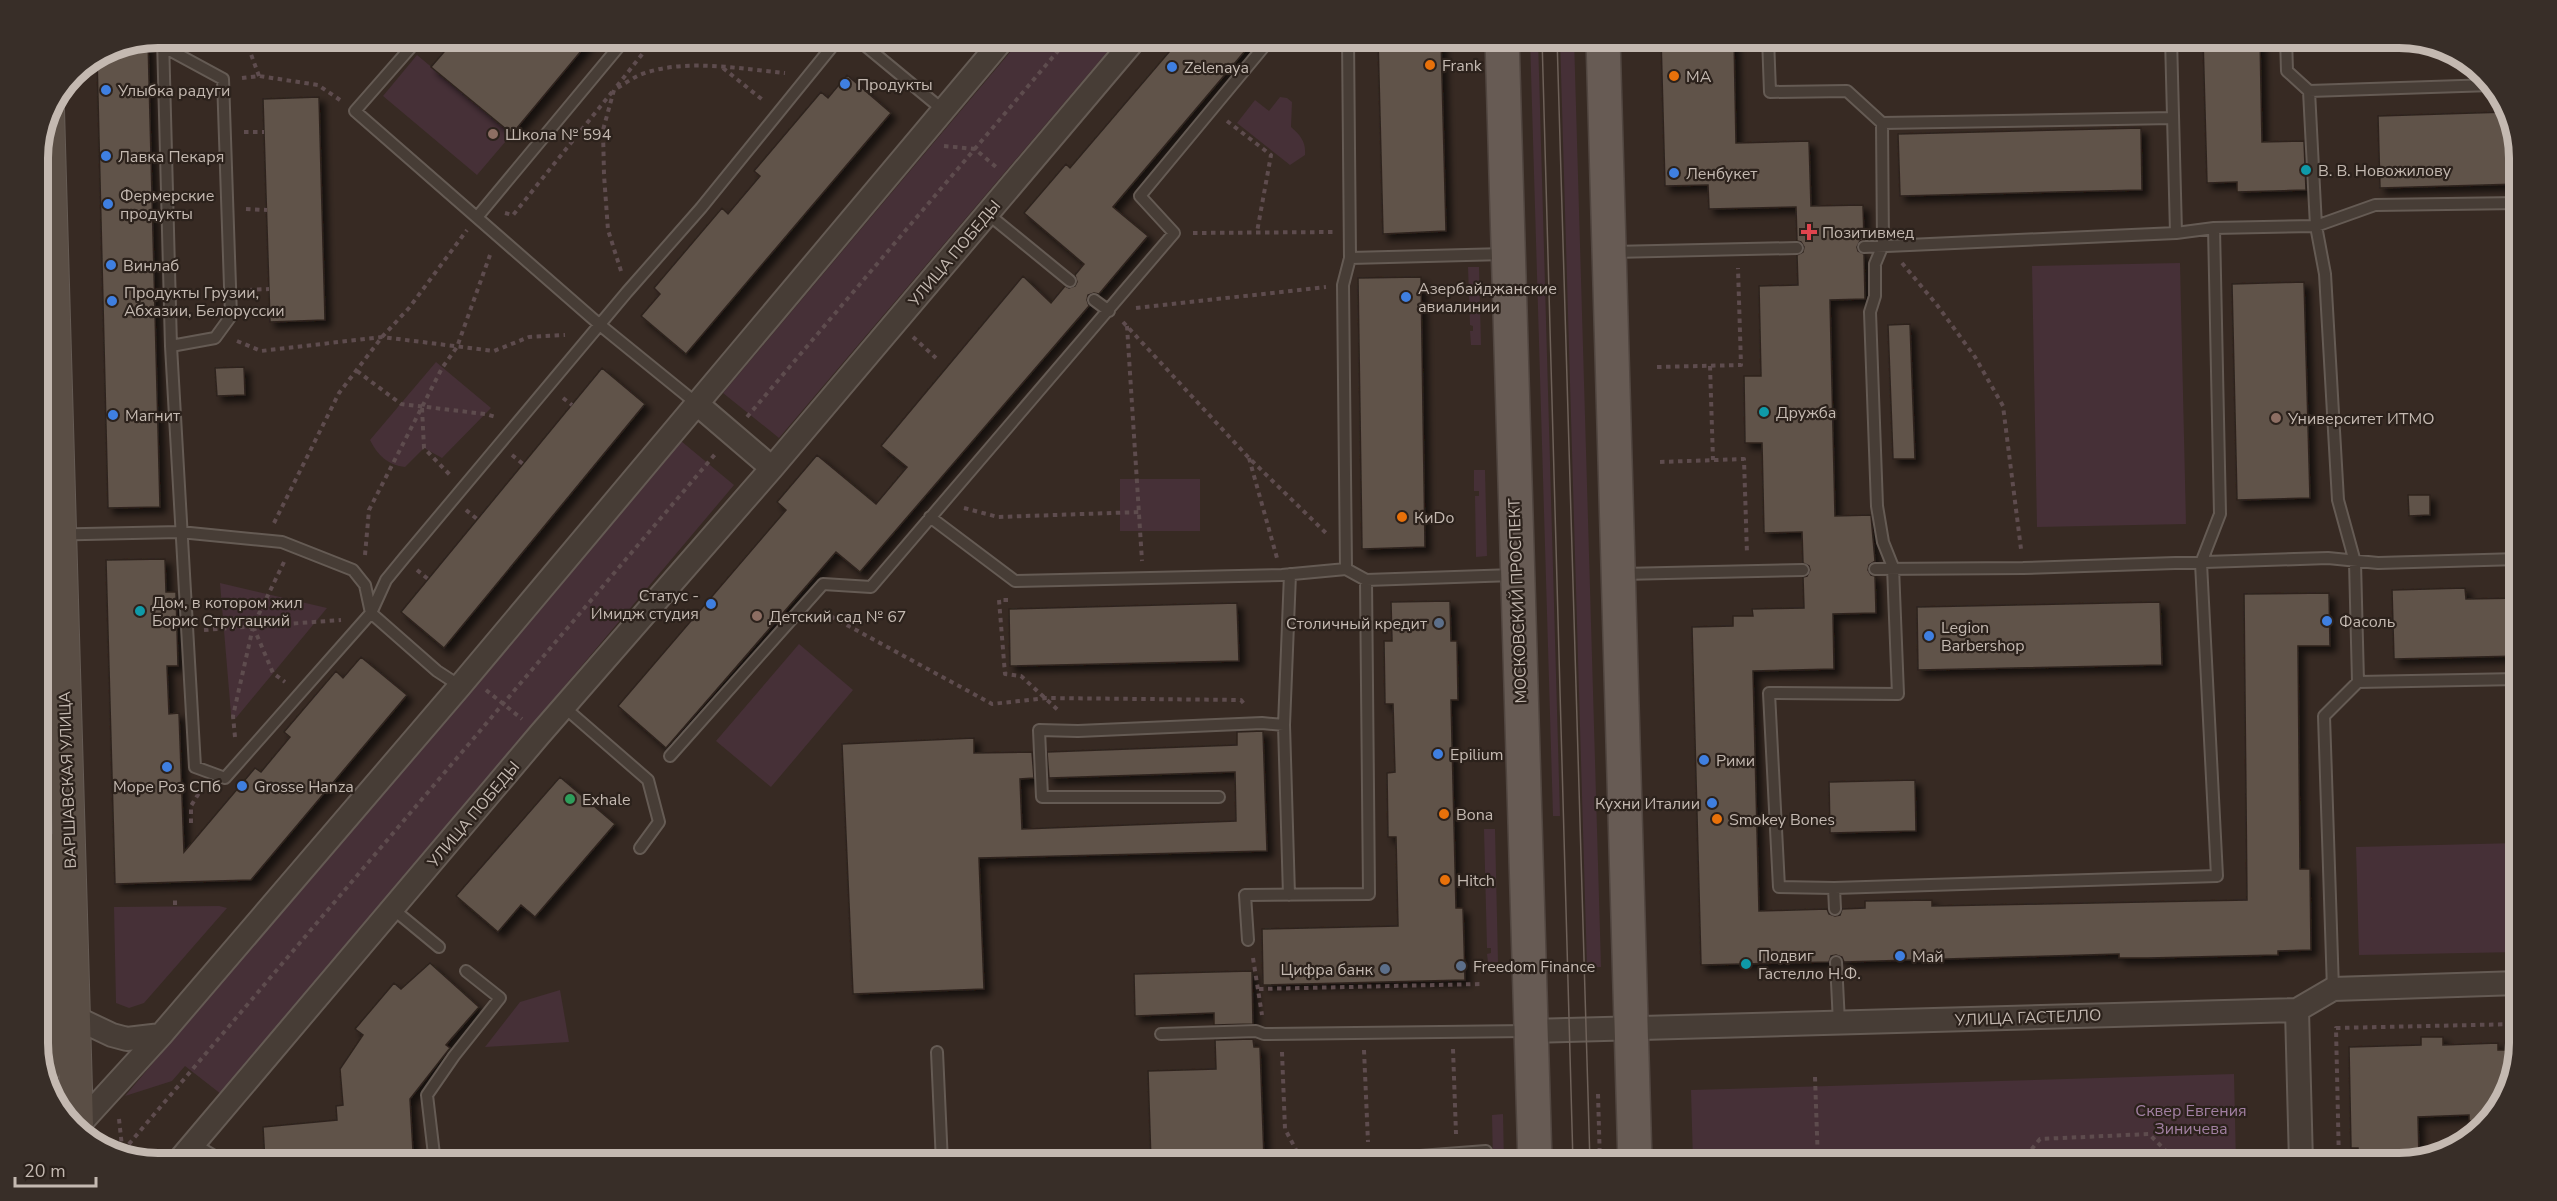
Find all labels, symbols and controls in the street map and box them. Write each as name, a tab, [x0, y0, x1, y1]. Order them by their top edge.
place label: Frank	[1442, 55, 1483, 77]
place label: Zelenaya	[1184, 57, 1249, 79]
marker: Frank	[1423, 58, 1437, 72]
marker: Zelenaya	[1165, 60, 1179, 74]
place label: MA	[1686, 66, 1712, 88]
marker: MA	[1667, 69, 1681, 83]
place label: Продукты	[857, 74, 933, 96]
marker: Продукты	[838, 77, 852, 91]
place label: Улыбка радуги	[117, 80, 230, 102]
marker: Улыбка радуги	[99, 83, 113, 97]
place label: Школа № 594	[505, 124, 612, 146]
marker: Школа № 594	[486, 127, 500, 141]
place label: Лавка Пекаря	[118, 146, 224, 168]
marker: Лавка Пекаря	[99, 149, 113, 163]
place label: В. В. Новожилову	[2318, 160, 2452, 182]
place label: Ленбукет	[1686, 163, 1758, 185]
marker: В. В. Новожилову	[2299, 163, 2313, 177]
marker: Ленбукет	[1667, 166, 1681, 180]
place label: Фермерские продукты	[120, 185, 214, 225]
street label: УЛИЦА ПОБЕДЫ	[903, 196, 1006, 312]
marker: Фермерские продукты	[101, 197, 115, 211]
place label: Позитивмед	[1822, 222, 1915, 244]
marker: Позитивмед	[1800, 223, 1818, 241]
place label: Винлаб	[123, 255, 179, 277]
marker: Винлаб	[104, 258, 118, 272]
place label: Азербайджанские авиалинии	[1418, 278, 1557, 318]
place label: Продукты Грузии, Абхазии, Белоруссии	[124, 282, 285, 322]
marker: Азербайджанские авиалинии	[1399, 290, 1413, 304]
marker: Продукты Грузии, Абхазии, Белоруссии	[105, 294, 119, 308]
place label: Дружба	[1776, 402, 1836, 424]
place label: Магнит	[125, 405, 181, 427]
marker: Дружба	[1757, 405, 1771, 419]
marker: Магнит	[106, 408, 120, 422]
place label: Университет ИТМО	[2287, 408, 2434, 430]
marker: Университет ИТМО	[2269, 411, 2283, 425]
street label: МОСКОВСКИЙ ПРОСПЕКТ	[1503, 498, 1533, 704]
place label: КиDo	[1414, 507, 1454, 529]
marker: КиDo	[1395, 510, 1409, 524]
place label: Статус - Имидж студия	[591, 585, 699, 625]
place label: Дом, в котором жил Борис Стругацкий	[152, 592, 303, 632]
marker: Статус - Имидж студия	[704, 597, 718, 611]
marker: Дом, в котором жил Борис Стругацкий	[133, 604, 147, 618]
place label: Детский сад № 67	[769, 606, 906, 628]
marker: Детский сад № 67	[750, 609, 764, 623]
place label: Фасоль	[2339, 611, 2395, 633]
place label: Столичный кредит	[1286, 613, 1428, 635]
marker: Фасоль	[2320, 614, 2334, 628]
marker: Столичный кредит	[1432, 616, 1446, 630]
place label: Legion Barbershop	[1941, 617, 2025, 657]
marker: Legion Barbershop	[1922, 629, 1936, 643]
street label: ВАРШАВСКАЯ УЛИЦА	[54, 691, 82, 869]
place label: Epilium	[1450, 744, 1504, 766]
marker: Epilium	[1431, 747, 1445, 761]
place label: Рими	[1716, 750, 1755, 772]
marker: Рими	[1697, 753, 1711, 767]
street label: УЛИЦА ПОБЕДЫ	[422, 757, 525, 873]
marker: Море Роз СПб	[160, 760, 174, 774]
place label: Море Роз СПб	[113, 776, 221, 798]
place label: Grosse Hanza	[254, 776, 354, 798]
marker: Grosse Hanza	[235, 779, 249, 793]
place label: Exhale	[582, 789, 630, 811]
marker: Exhale	[563, 792, 577, 806]
place label: Кухни Италии	[1595, 793, 1700, 815]
marker: Кухни Италии	[1705, 796, 1719, 810]
place label: Bona	[1456, 804, 1493, 826]
marker: Bona	[1437, 807, 1451, 821]
place label: Smokey Bones	[1729, 809, 1835, 831]
marker: Smokey Bones	[1710, 812, 1724, 826]
place label: Hitch	[1457, 870, 1495, 892]
marker: Hitch	[1438, 873, 1452, 887]
place label: Подвиг Гастелло Н.Ф.	[1758, 945, 1861, 985]
place label: Май	[1912, 946, 1944, 968]
marker: Май	[1893, 949, 1907, 963]
place label: Freedom Finance	[1473, 956, 1595, 978]
marker: Подвиг Гастелло Н.Ф.	[1739, 957, 1753, 971]
place label: Цифра банк	[1281, 959, 1374, 981]
marker: Freedom Finance	[1454, 959, 1468, 973]
marker: Цифра банк	[1378, 962, 1392, 976]
street label: УЛИЦА ГАСТЕЛЛО	[1953, 1004, 2102, 1032]
park label: Сквер Евгения Зиничева	[2135, 1100, 2247, 1140]
scale bar	[15, 1150, 96, 1188]
text: 20 m	[24, 1159, 66, 1183]

